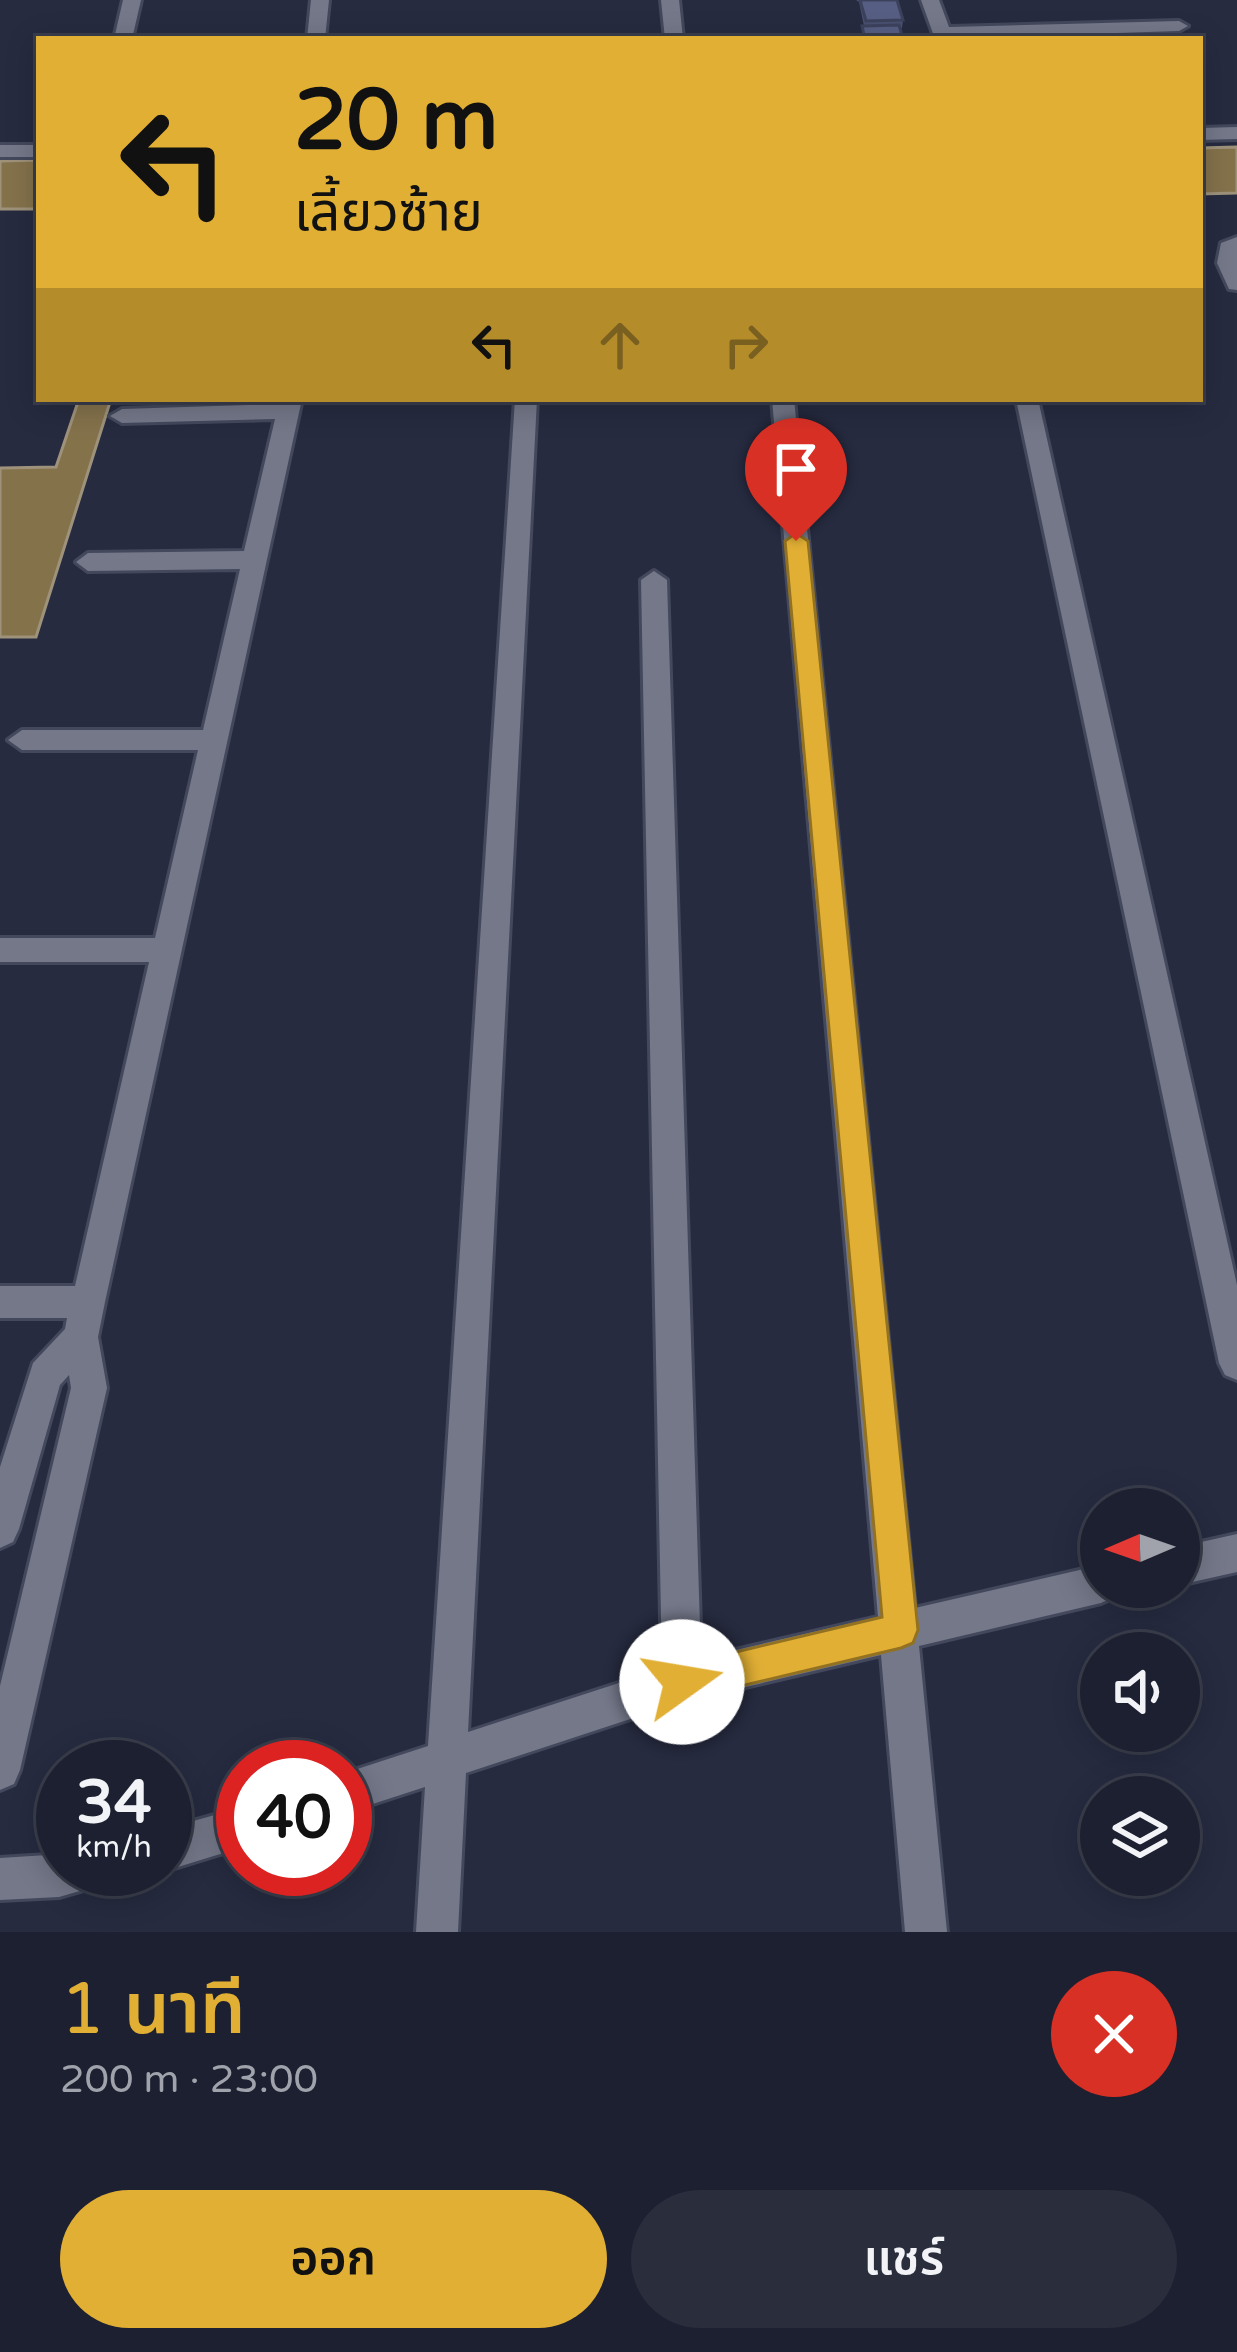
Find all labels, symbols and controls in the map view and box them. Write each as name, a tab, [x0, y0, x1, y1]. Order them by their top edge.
text: 20 m	[294, 71, 498, 172]
icon: left	[96, 84, 252, 240]
text: เลี้ยวซ้าย	[294, 180, 483, 245]
icon: left	[461, 312, 527, 378]
icon: ahead	[587, 312, 653, 378]
icon: right	[713, 312, 779, 378]
pin	[745, 418, 847, 541]
icon: arrive	[763, 436, 829, 502]
north arrow	[1080, 1488, 1200, 1608]
map controls	[1080, 1488, 1200, 1896]
position arrow	[619, 1619, 745, 1745]
button: sound	[1080, 1632, 1200, 1752]
speed limit sign: 40	[216, 1740, 372, 1896]
text: 34	[76, 1767, 152, 1839]
button: layers	[1080, 1776, 1200, 1896]
text: km/h	[76, 1829, 152, 1866]
text: 1 นาที	[60, 1967, 246, 2054]
button: close	[1051, 1971, 1177, 2097]
text: 200 m · 23:00	[60, 2056, 318, 2103]
button: ออก	[60, 2190, 607, 2328]
button: แชร์	[631, 2190, 1177, 2328]

